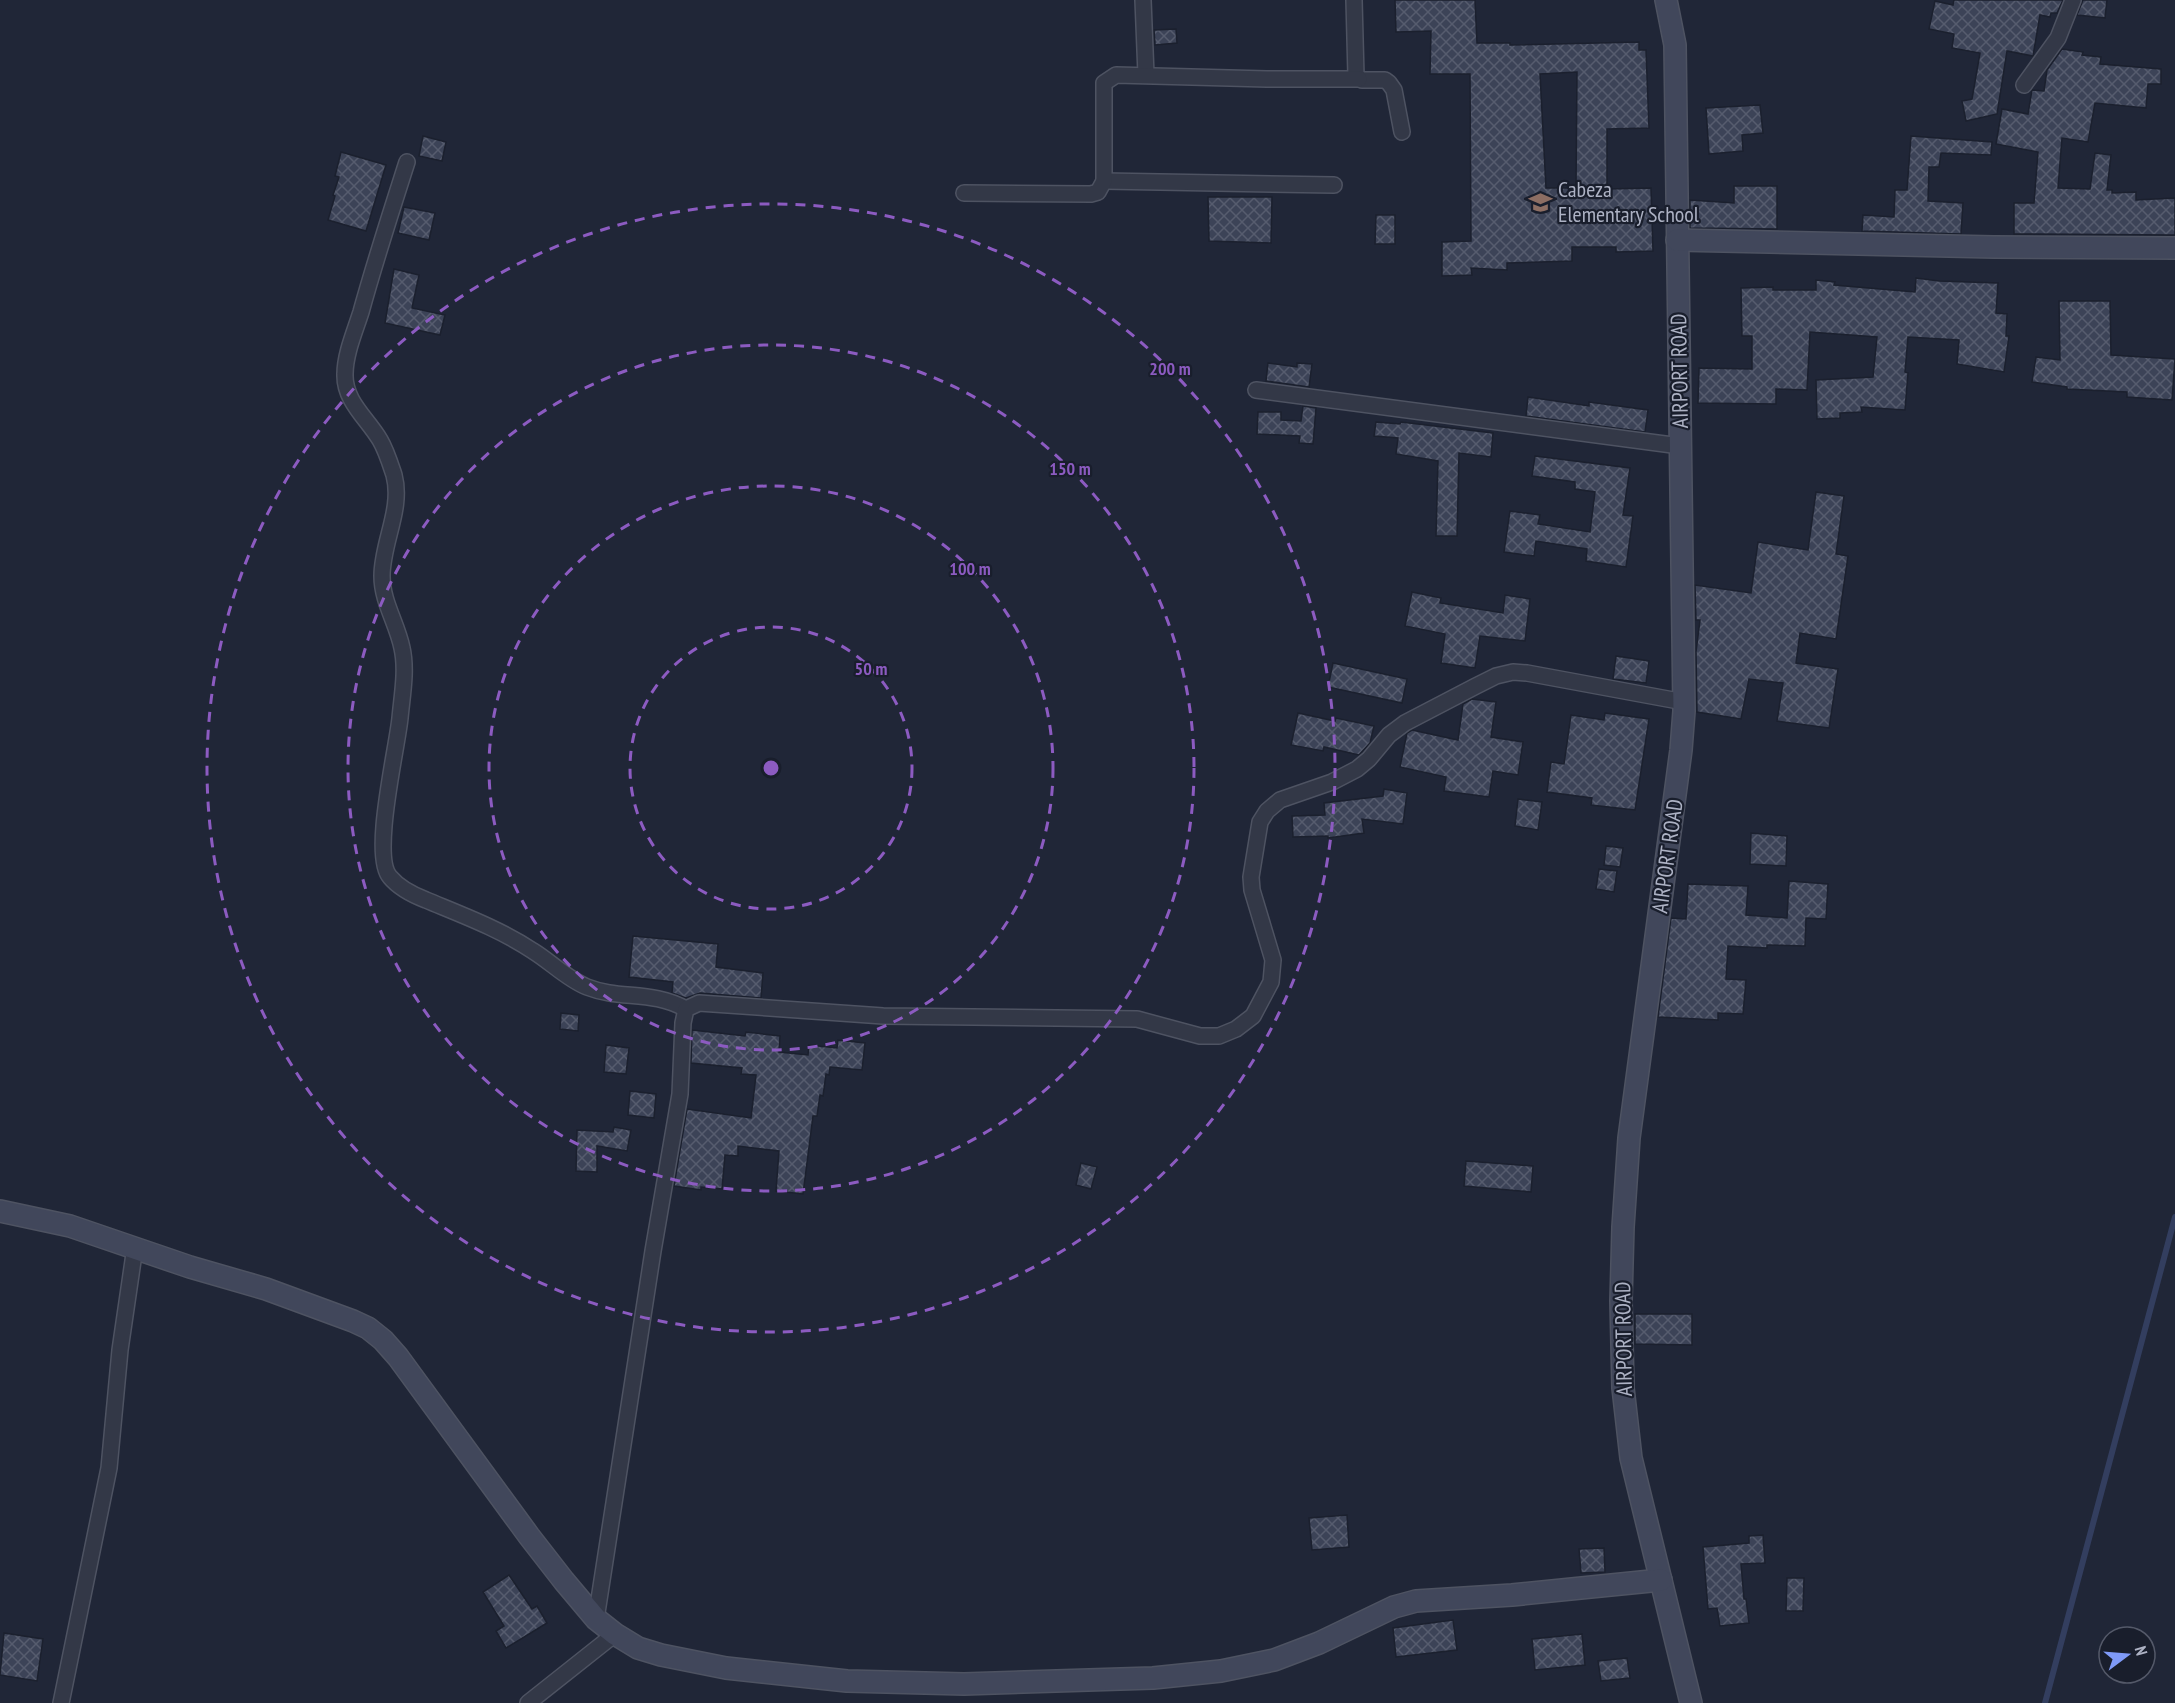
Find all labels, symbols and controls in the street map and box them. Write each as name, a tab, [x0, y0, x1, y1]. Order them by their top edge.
place label: Cabeza Elementary School	[1558, 175, 1700, 228]
school or university icon: Cabeza Elementary School	[1527, 189, 1553, 215]
street label: AIRPORT ROAD	[1664, 313, 1694, 429]
text: 200 m	[1149, 357, 1191, 380]
text: 150 m	[1049, 457, 1091, 480]
text: 100 m	[949, 557, 991, 580]
text: 50 m	[855, 657, 887, 680]
centre of rings	[761, 758, 781, 778]
street label: AIRPORT ROAD	[1645, 797, 1689, 915]
street label: AIRPORT ROAD	[1608, 1281, 1638, 1397]
north arrow	[2097, 1625, 2157, 1685]
text: N	[2131, 1644, 2152, 1658]

